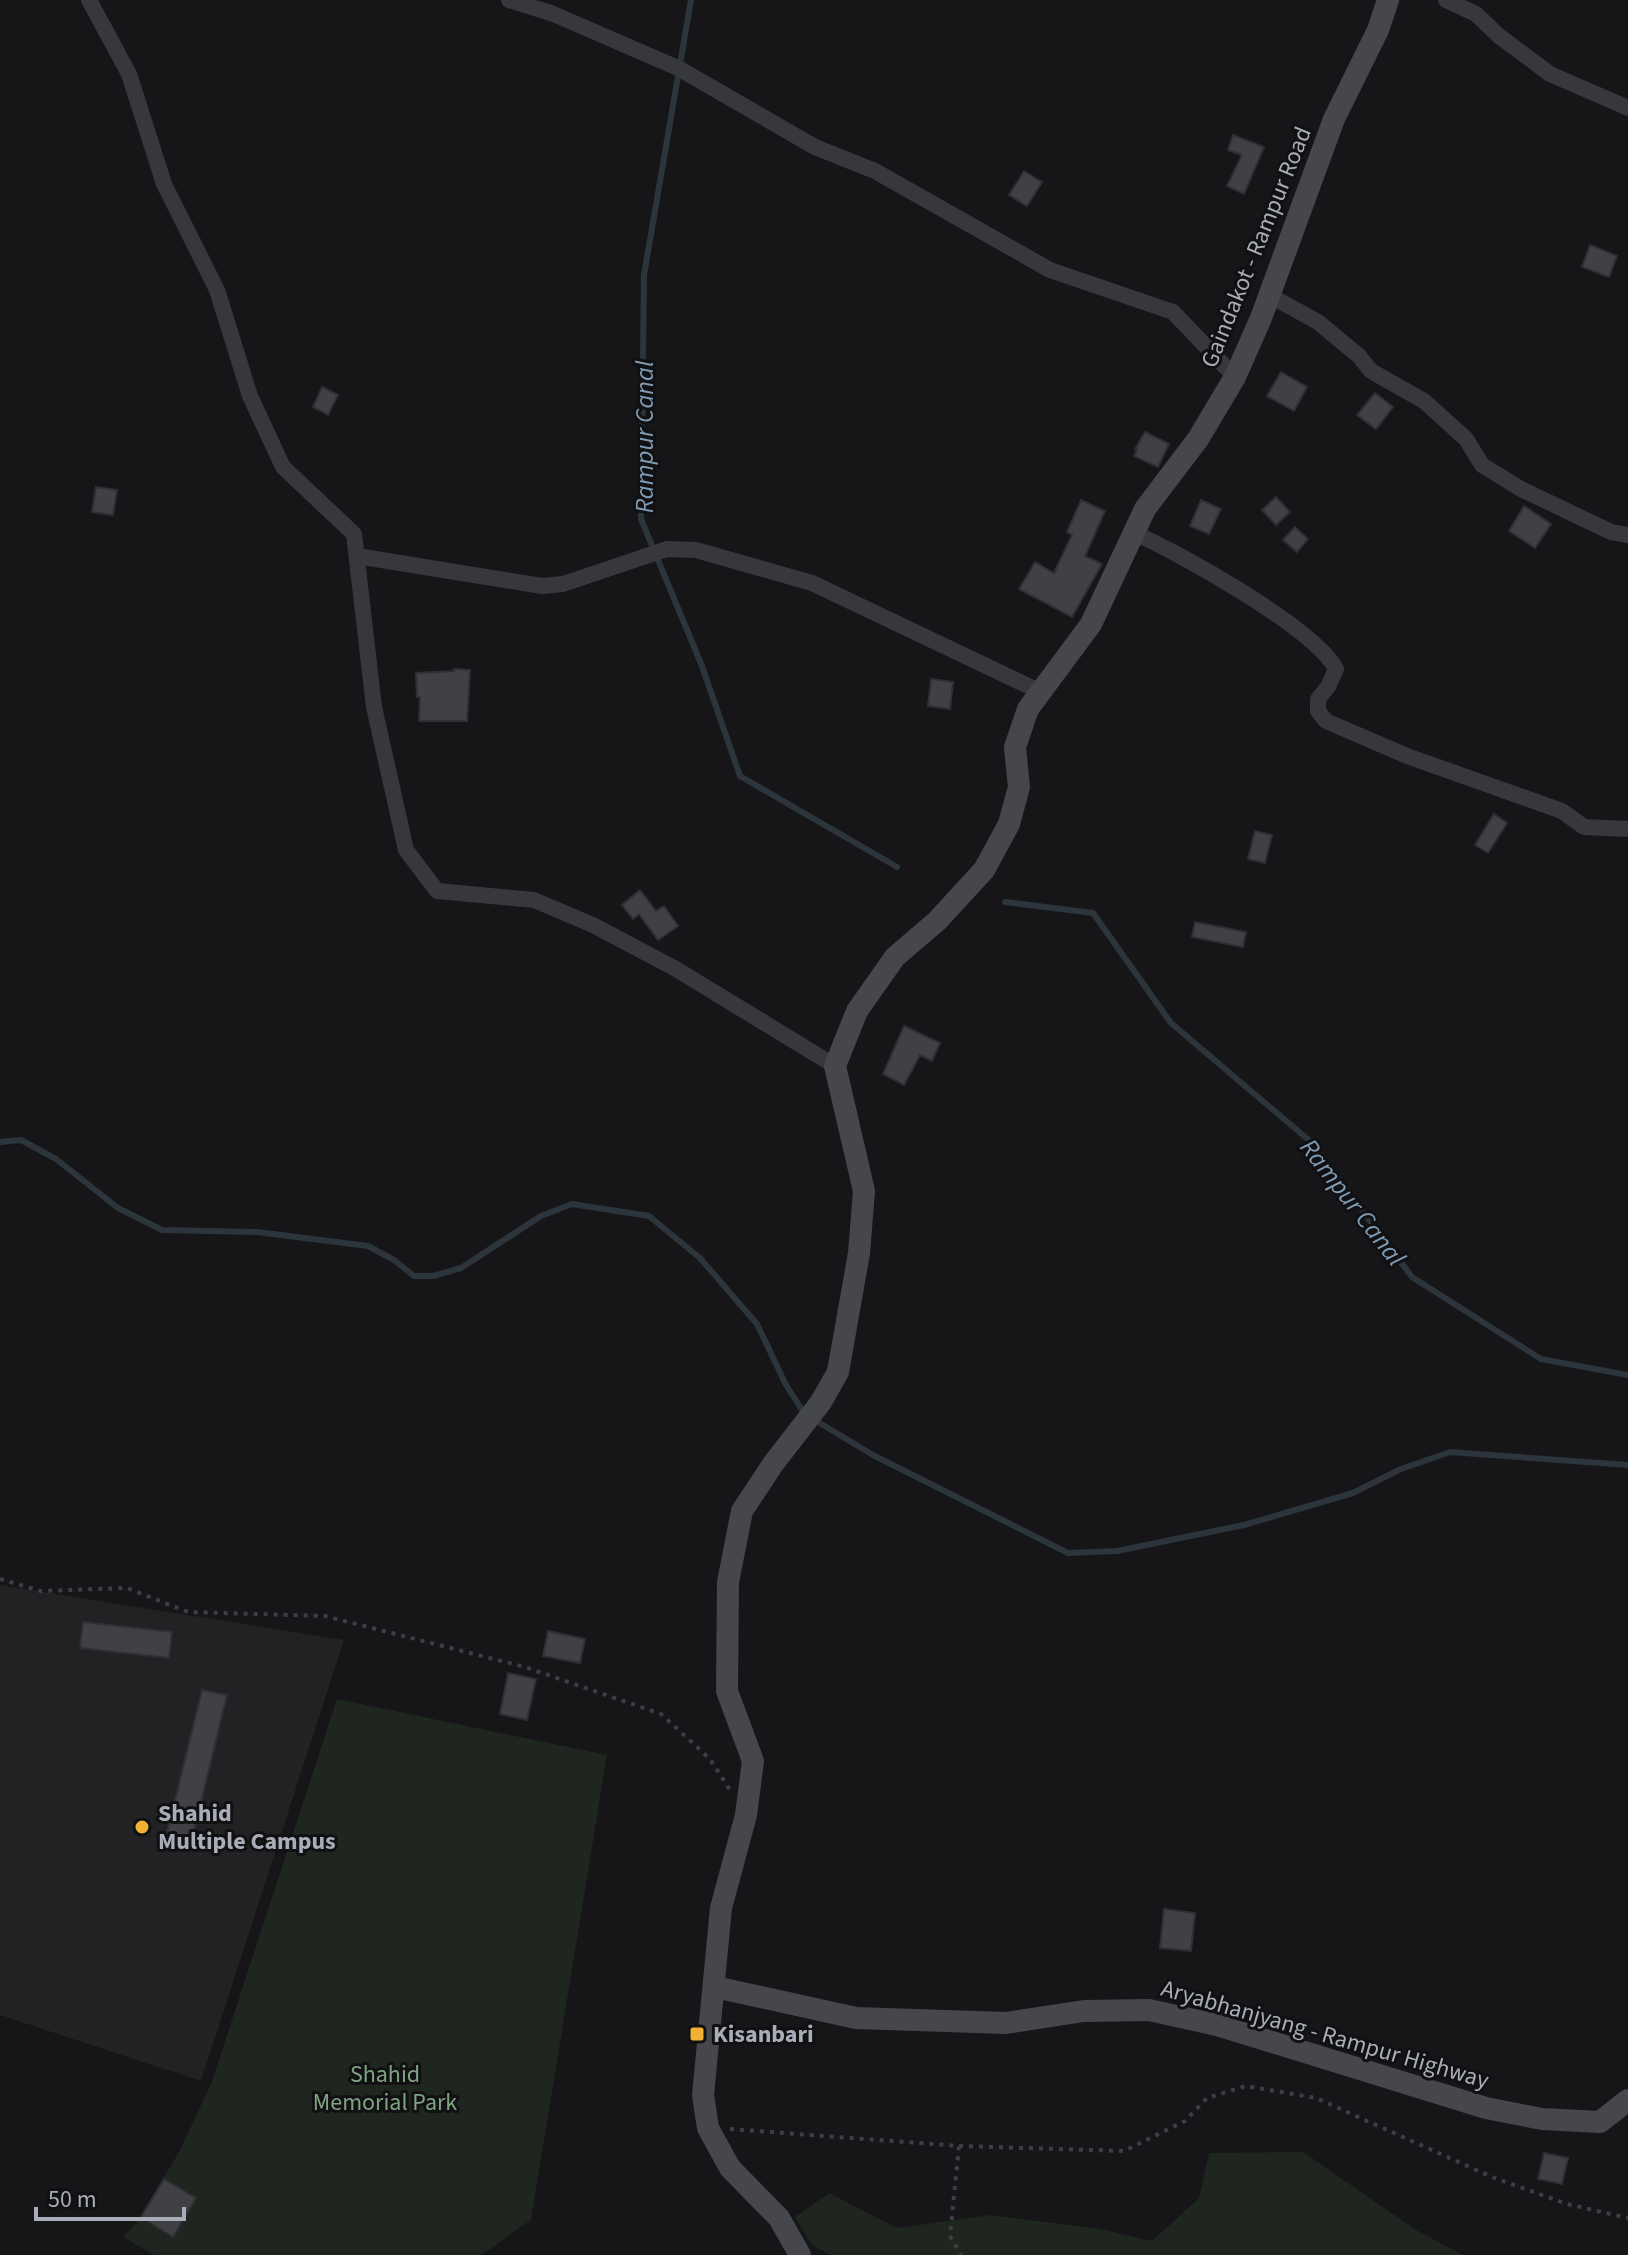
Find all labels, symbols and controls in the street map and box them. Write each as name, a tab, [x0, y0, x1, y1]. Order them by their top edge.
street label: Gaindakot - Rampur Road	[1192, 121, 1321, 373]
water label: Rampur Canal	[626, 360, 663, 513]
water label: Rampur Canal	[1291, 1131, 1415, 1274]
place label: Shahid Multiple Campus	[158, 1796, 336, 1859]
marker: Shahid Multiple Campus	[133, 1818, 151, 1836]
street label: Aryabhanjyang - Rampur Highway	[1157, 1971, 1493, 2098]
place label: Kisanbari	[713, 2017, 814, 2052]
marker: Kisanbari	[688, 2025, 706, 2043]
park label: Shahid Memorial Park	[313, 2057, 457, 2120]
scale bar	[36, 2171, 184, 2221]
text: 50 m	[48, 2182, 97, 2217]

